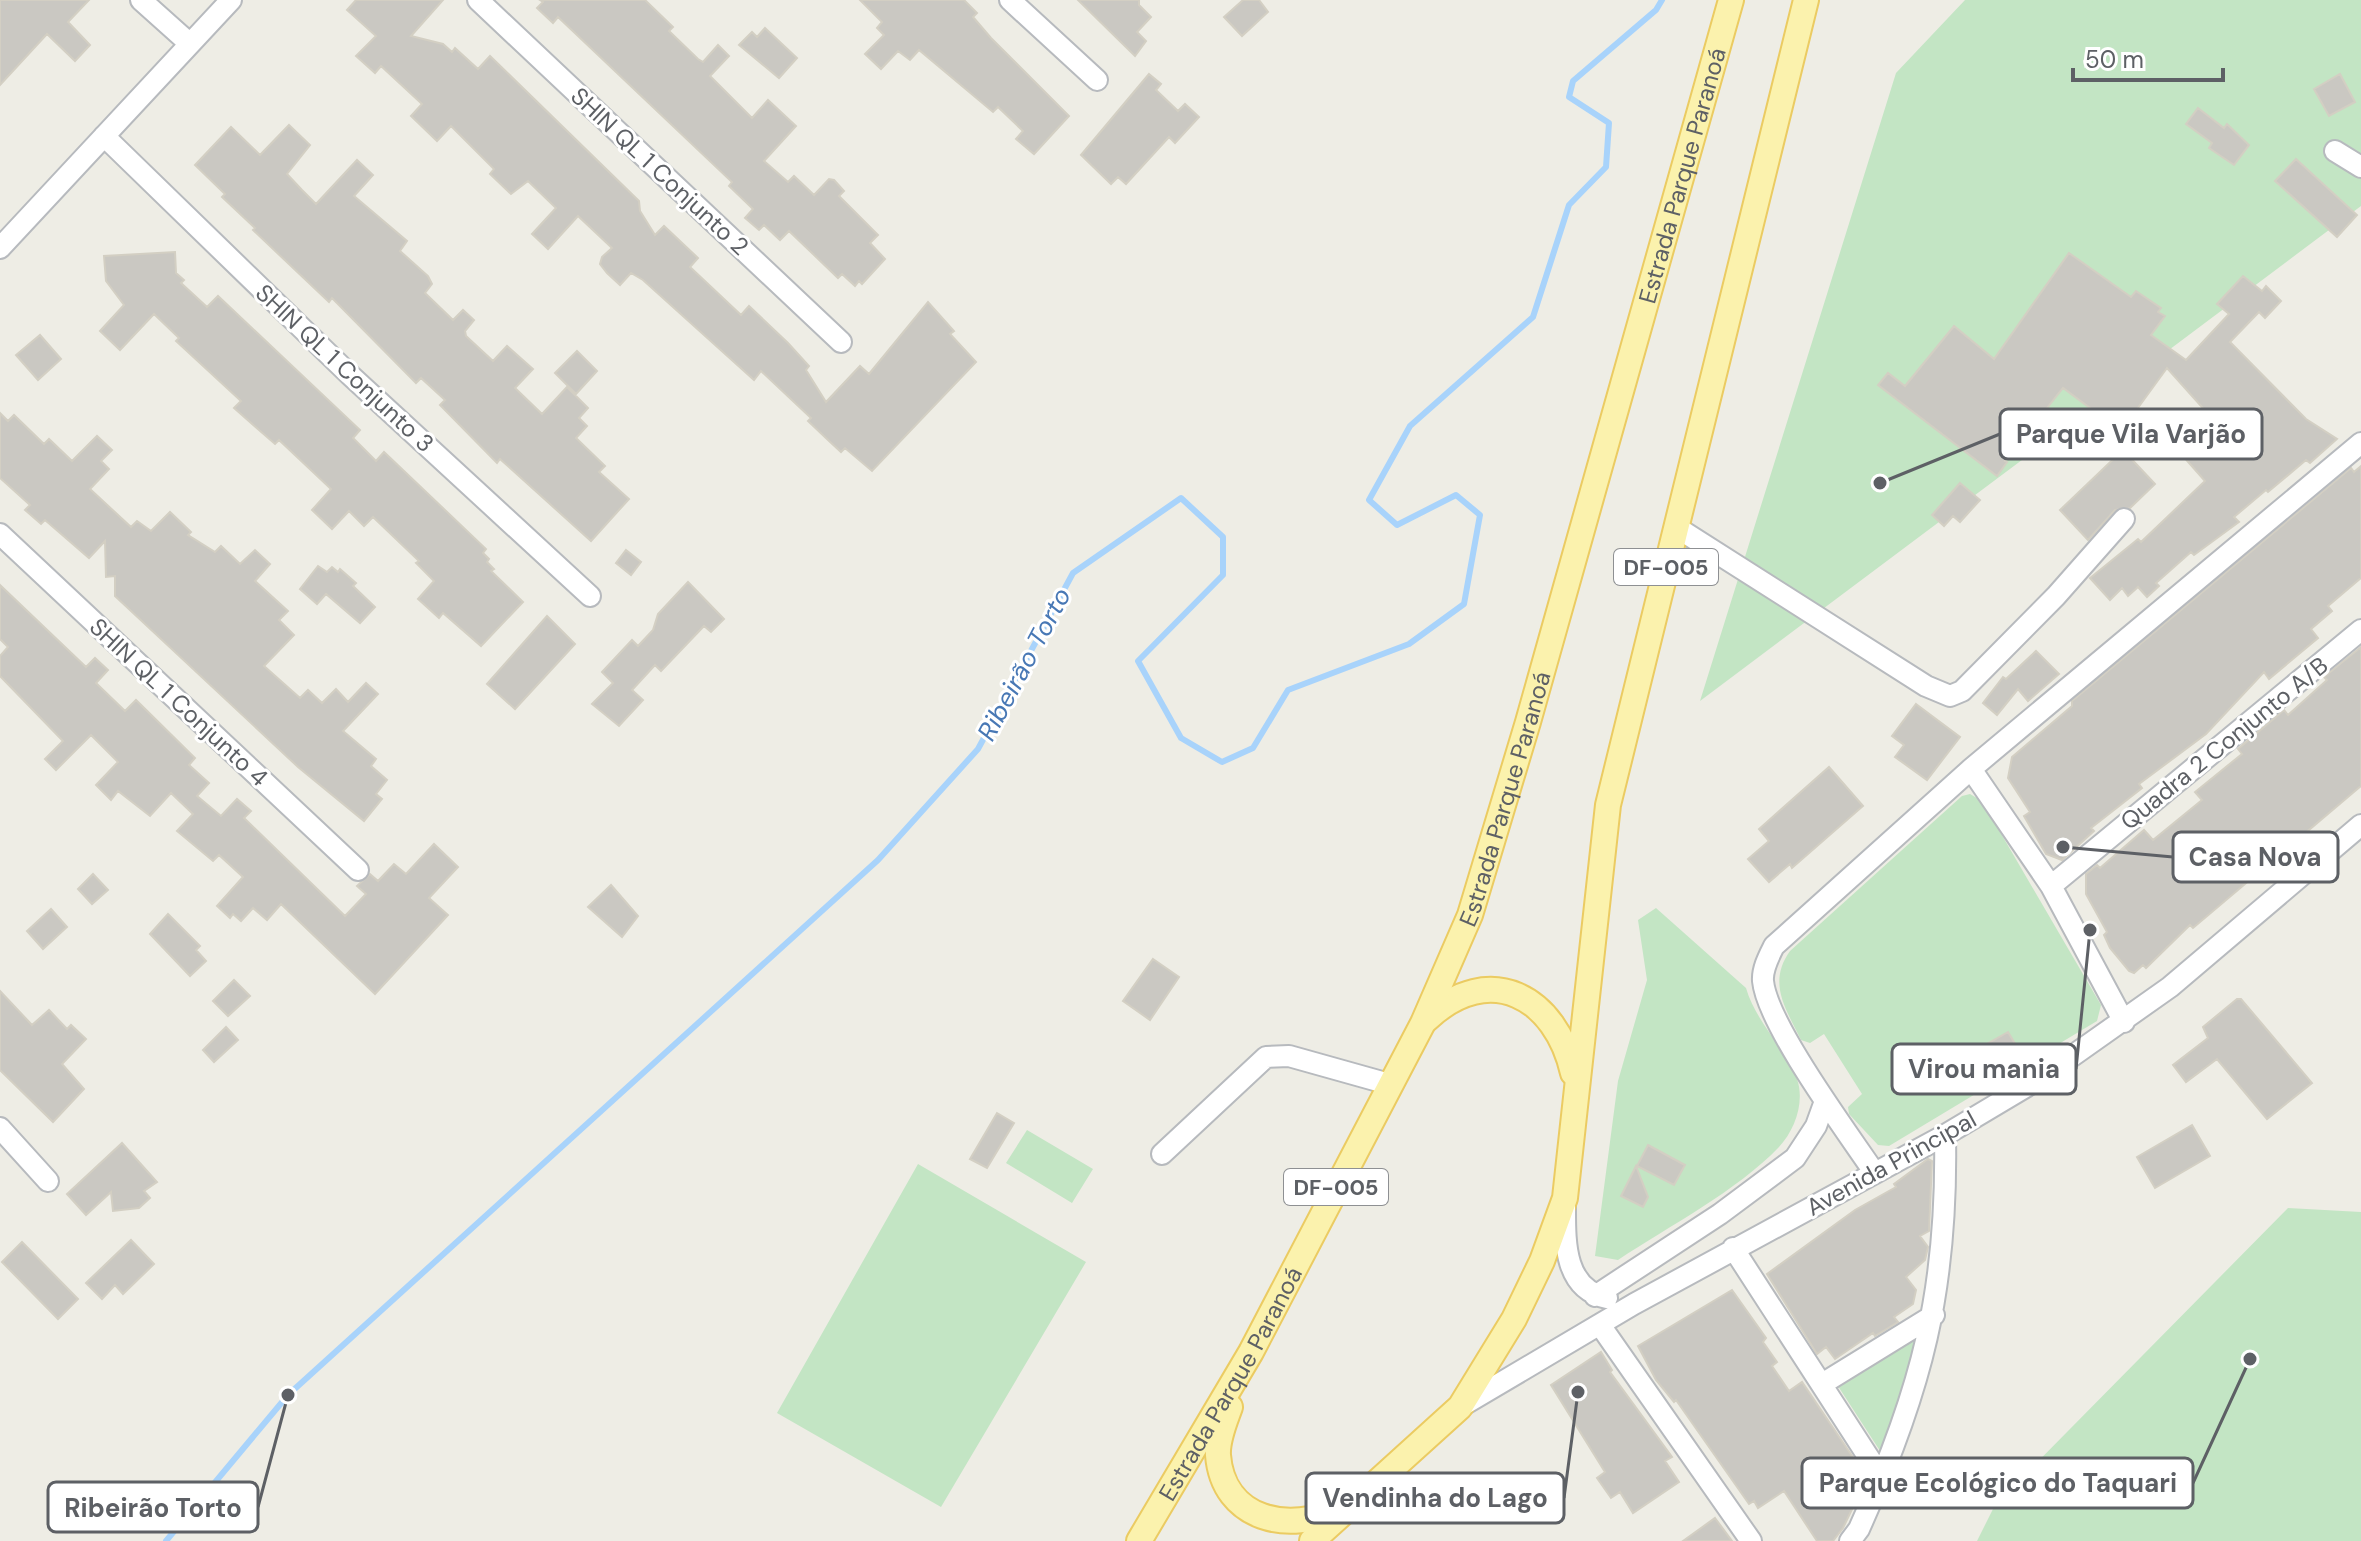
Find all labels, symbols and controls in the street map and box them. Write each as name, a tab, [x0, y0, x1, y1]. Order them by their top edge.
scale bar	[2073, 32, 2223, 82]
street label: Estrada Parque Paranoá	[1631, 44, 1732, 307]
text: 50 m	[2085, 44, 2144, 75]
street label: SHIN QL 1 Conjunto 2	[564, 80, 756, 262]
street label: SHIN QL 1 Conjunto 3	[249, 277, 441, 459]
callout: Parque Vila Varjão	[2000, 409, 2262, 459]
text: Parque Vila Varjão	[2016, 417, 2246, 451]
road number: DF-005	[1614, 549, 1718, 585]
water label: Ribeirão Torto	[969, 582, 1079, 746]
street label: SHIN QL 1 Conjunto 4	[83, 611, 275, 793]
street label: Quadra 2 Conjunto A/B	[2114, 650, 2334, 836]
street label: Estrada Parque Paranoá	[1451, 668, 1557, 931]
callout: Casa Nova	[2173, 832, 2338, 882]
text: Casa Nova	[2189, 840, 2321, 874]
callout: Virou mania	[1892, 1044, 2076, 1094]
text: Virou mania	[1908, 1052, 2060, 1086]
street label: Avenida Principal	[1801, 1103, 1981, 1223]
road number: DF-005	[1284, 1169, 1388, 1205]
street label: Estrada Parque Paranoá	[1151, 1261, 1308, 1506]
callout: Parque Ecológico do Taquari	[1802, 1458, 2193, 1508]
text: Parque Ecológico do Taquari	[1819, 1466, 2177, 1500]
callout: Vendinha do Lago	[1306, 1473, 1564, 1523]
text: Vendinha do Lago	[1322, 1481, 1548, 1515]
callout: Ribeirão Torto	[48, 1482, 258, 1532]
text: Ribeirão Torto	[64, 1491, 242, 1525]

